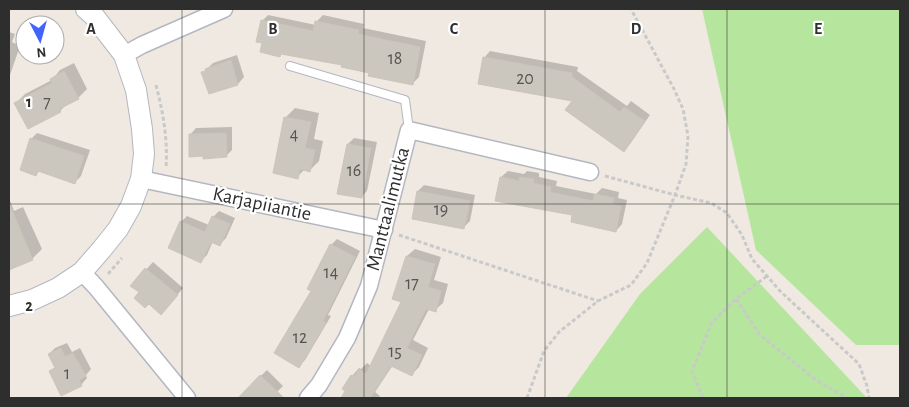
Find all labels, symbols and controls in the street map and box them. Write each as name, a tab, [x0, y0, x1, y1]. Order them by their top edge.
north arrow	[15, 15, 65, 65]
text: A	[86, 21, 96, 37]
text: B	[268, 21, 278, 37]
text: C	[450, 21, 459, 37]
text: D	[631, 21, 642, 37]
text: E	[814, 21, 822, 37]
text: N	[36, 44, 47, 59]
house number: 18	[388, 50, 402, 68]
house number: 20	[516, 70, 534, 88]
text: 1	[26, 94, 32, 110]
house number: 7	[43, 94, 51, 112]
house number: 4	[290, 126, 299, 144]
street label: Manttaalimutka	[363, 145, 413, 273]
house number: 16	[347, 162, 361, 180]
street label: Karjapiiantie	[211, 184, 313, 224]
house number: 19	[434, 201, 448, 219]
house number: 14	[324, 264, 339, 282]
house number: 17	[405, 275, 419, 293]
text: 2	[25, 298, 33, 314]
house number: 12	[293, 329, 307, 347]
house number: 15	[388, 343, 402, 361]
house number: 1	[64, 365, 70, 383]

